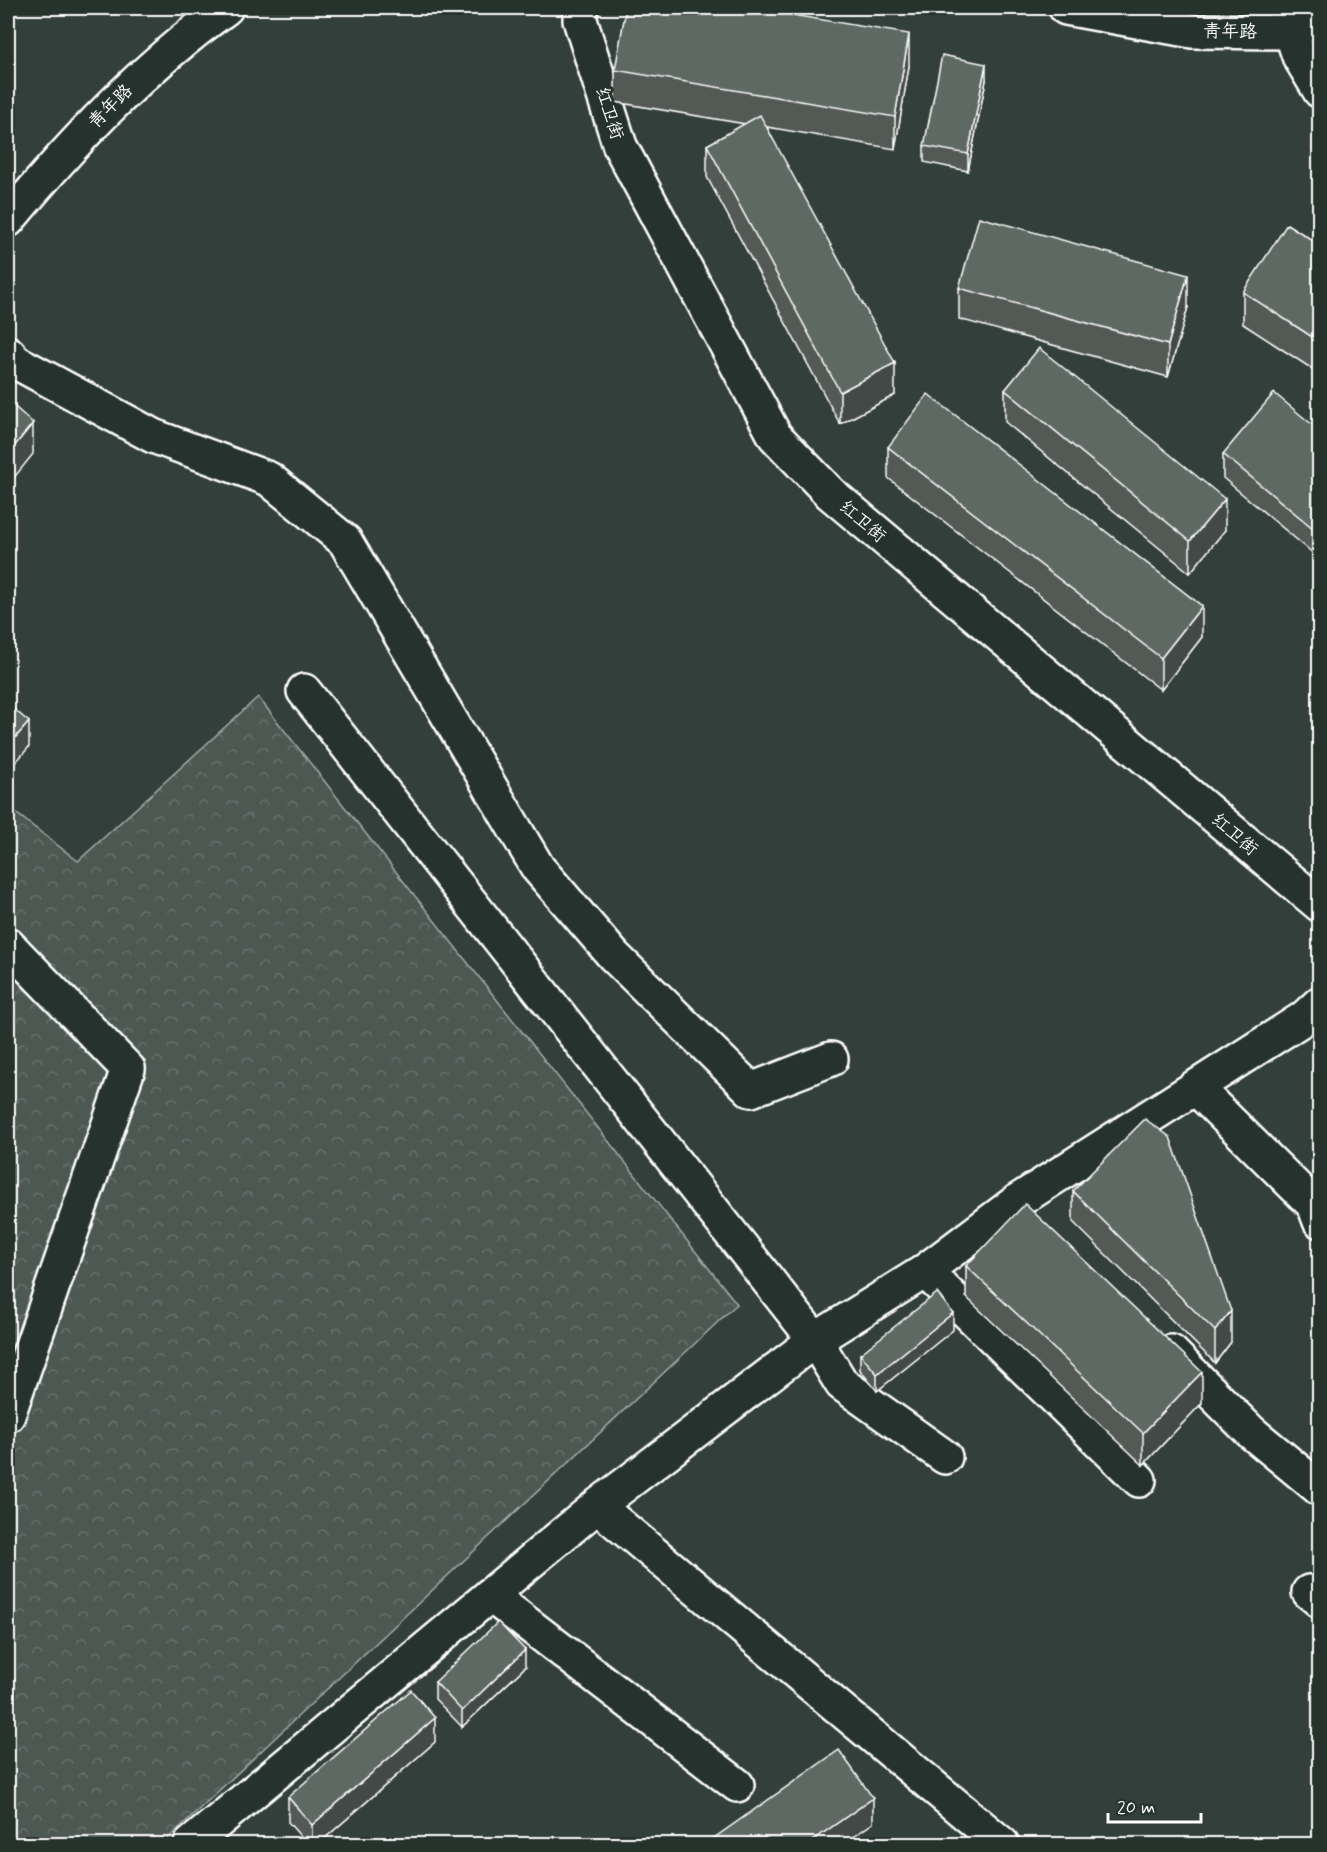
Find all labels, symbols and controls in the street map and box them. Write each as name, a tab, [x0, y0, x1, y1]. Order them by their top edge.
street label: 青年路	[1203, 20, 1257, 44]
street label: 青年路	[83, 79, 138, 134]
street label: 红卫街	[589, 84, 629, 143]
street label: 红卫街	[834, 495, 891, 548]
street label: 红卫街	[1206, 808, 1263, 861]
scale bar	[1108, 1786, 1201, 1824]
text: 20 m	[1117, 1796, 1155, 1820]

